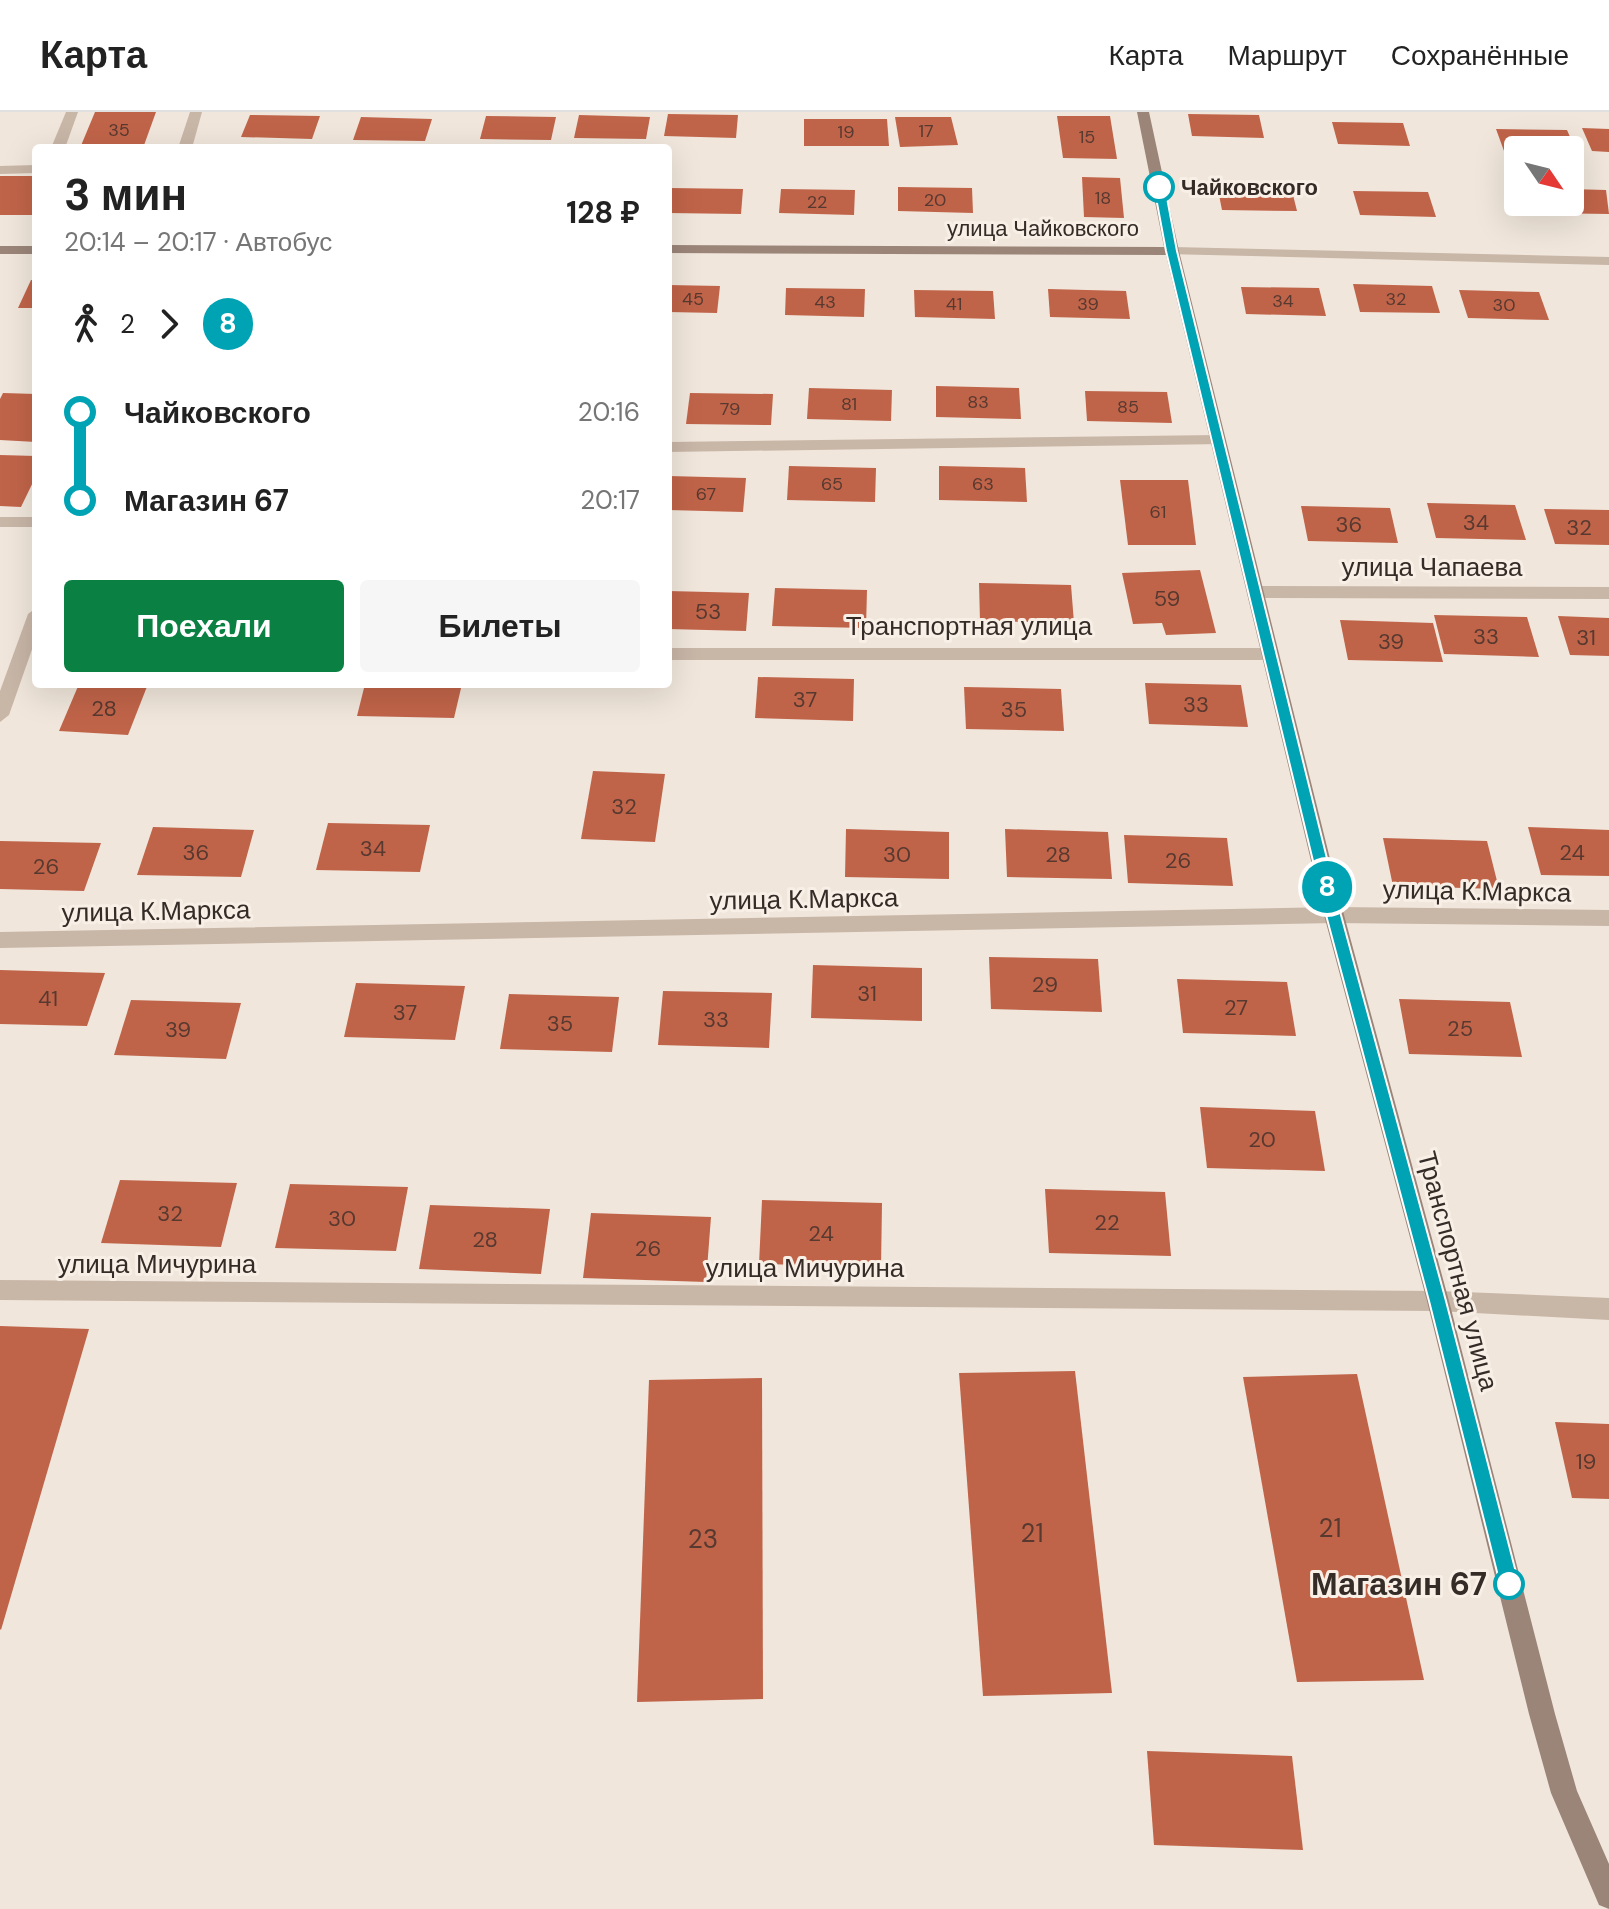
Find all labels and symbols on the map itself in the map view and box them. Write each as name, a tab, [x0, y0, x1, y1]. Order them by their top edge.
house number: 35	[108, 118, 130, 142]
house number: 17	[918, 119, 934, 143]
house number: 19	[838, 120, 854, 144]
house number: 15	[1079, 125, 1095, 149]
north arrow	[1504, 136, 1584, 216]
marker: Чайковского	[1144, 172, 1174, 202]
place label: Чайковского	[1181, 173, 1318, 202]
house number: 18	[1095, 186, 1111, 210]
house number: 20	[924, 188, 946, 212]
house number: 22	[807, 190, 827, 214]
street label: улица Чайковского	[947, 214, 1139, 243]
house number: 45	[682, 287, 704, 311]
house number: 32	[1385, 287, 1407, 311]
house number: 34	[1272, 289, 1294, 313]
house number: 43	[814, 290, 836, 314]
house number: 41	[946, 292, 962, 316]
house number: 39	[1077, 292, 1099, 316]
house number: 30	[1493, 293, 1515, 317]
house number: 83	[967, 390, 989, 414]
house number: 81	[841, 392, 857, 416]
house number: 85	[1117, 395, 1139, 419]
house number: 79	[720, 397, 740, 421]
house number: 65	[821, 472, 843, 496]
house number: 63	[972, 472, 994, 496]
house number: 67	[696, 482, 716, 506]
house number: 61	[1150, 500, 1166, 524]
house number: 34	[1463, 508, 1489, 537]
house number: 36	[1336, 510, 1362, 539]
house number: 32	[1566, 513, 1592, 542]
street label: улица Чапаева	[1341, 550, 1523, 584]
house number: 59	[1154, 584, 1180, 613]
house number: 53	[695, 597, 721, 626]
street label: Транспортная улица	[846, 609, 1093, 643]
house number: 33	[1473, 622, 1499, 651]
house number: 31	[1576, 623, 1596, 652]
house number: 39	[1378, 627, 1404, 656]
house number: 37	[793, 685, 817, 714]
house number: 33	[1183, 690, 1209, 719]
house number: 28	[91, 694, 117, 723]
house number: 35	[1001, 695, 1027, 724]
house number: 32	[611, 792, 637, 821]
house number: 34	[360, 834, 386, 863]
house number: 36	[183, 838, 209, 867]
house number: 24	[1559, 838, 1585, 867]
house number: 30	[883, 840, 911, 869]
house number: 28	[1045, 840, 1071, 869]
house number: 26	[1165, 846, 1191, 875]
house number: 26	[33, 852, 59, 881]
line badge: 8	[1301, 861, 1353, 913]
street label: улица К.Маркса	[1382, 872, 1572, 910]
street label: улица К.Маркса	[709, 880, 899, 918]
street label: улица К.Маркса	[61, 892, 251, 930]
house number: 29	[1032, 970, 1058, 999]
house number: 31	[857, 979, 877, 1008]
house number: 41	[38, 984, 58, 1013]
house number: 27	[1224, 993, 1248, 1022]
house number: 37	[393, 998, 417, 1027]
house number: 33	[703, 1005, 729, 1034]
house number: 35	[547, 1009, 573, 1038]
house number: 25	[1447, 1014, 1473, 1043]
house number: 39	[165, 1015, 191, 1044]
house number: 20	[1248, 1125, 1276, 1154]
street label: Транспортная улица	[1410, 1148, 1506, 1395]
house number: 32	[157, 1199, 183, 1228]
house number: 30	[328, 1204, 356, 1233]
house number: 22	[1094, 1208, 1120, 1237]
house number: 24	[808, 1219, 834, 1248]
house number: 28	[472, 1225, 498, 1254]
house number: 26	[635, 1234, 661, 1263]
street label: улица Мичурина	[58, 1247, 257, 1281]
street label: улица Мичурина	[706, 1251, 905, 1285]
house number: 19	[1576, 1447, 1596, 1476]
house number: 21	[1318, 1511, 1342, 1545]
house number: 21	[1020, 1516, 1044, 1550]
house number: 23	[688, 1522, 718, 1556]
place label: Магазин 67	[1311, 1563, 1487, 1605]
marker: Магазин 67	[1494, 1569, 1524, 1599]

